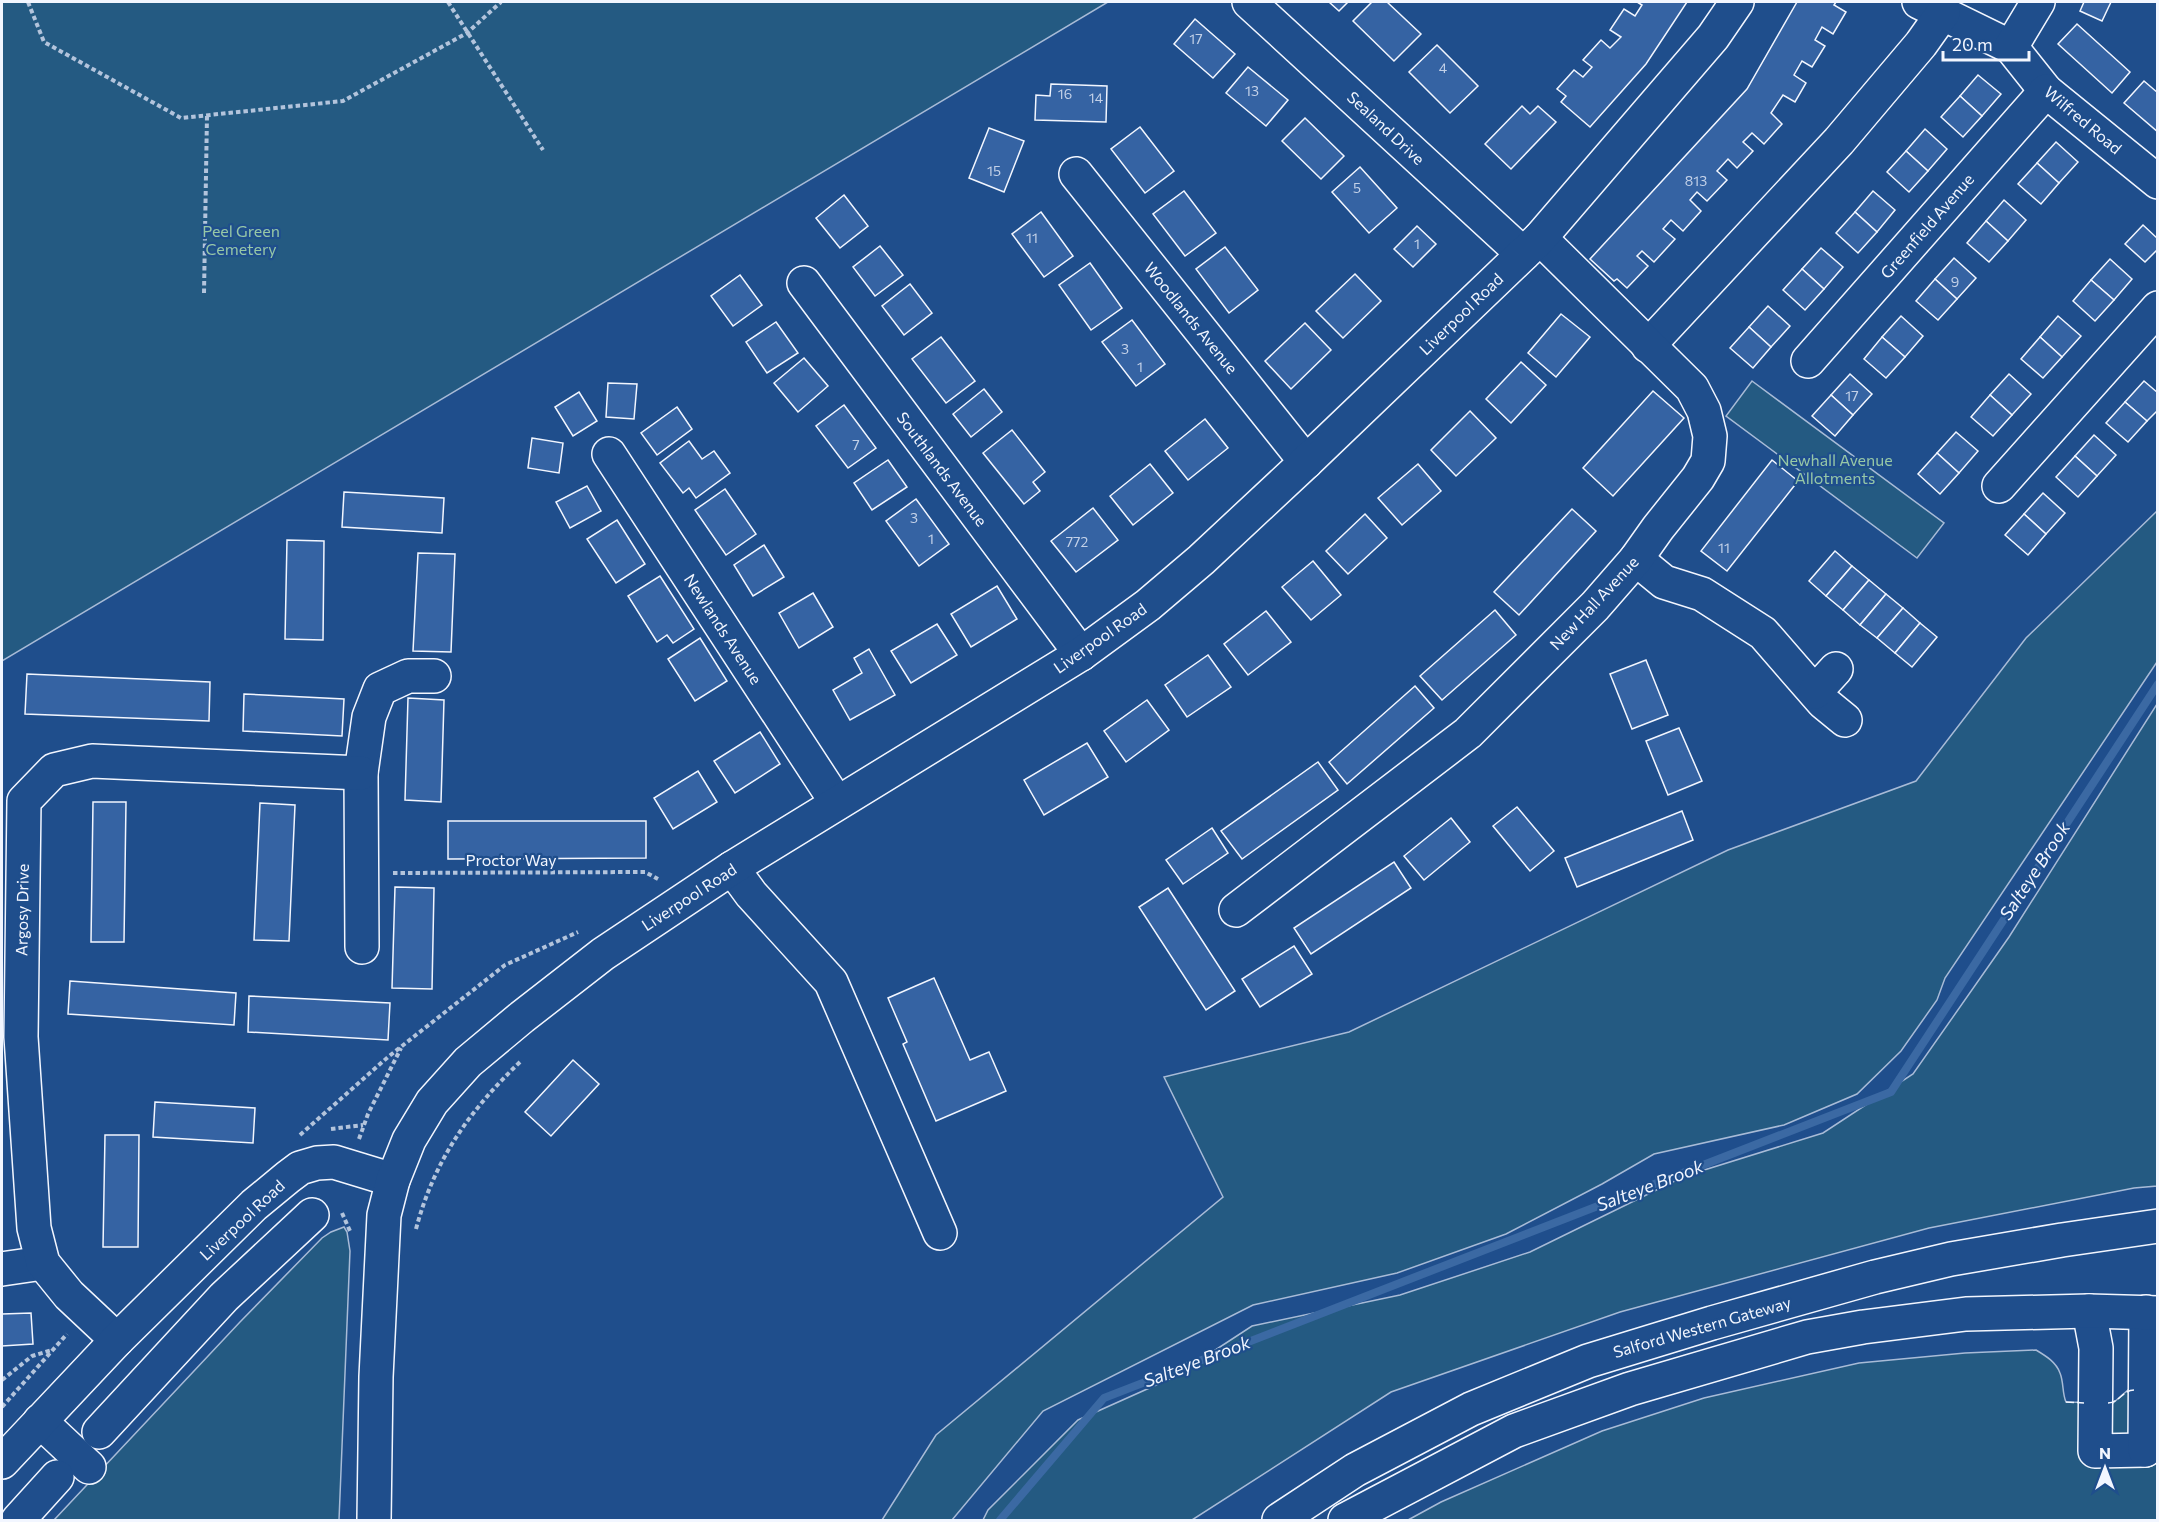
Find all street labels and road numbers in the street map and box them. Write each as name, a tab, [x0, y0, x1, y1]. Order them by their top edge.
street label: Wilfred Road	[2041, 82, 2126, 157]
street label: Sealand Drive	[1344, 87, 1429, 168]
street label: Greenfield Avenue	[1876, 169, 1977, 282]
street label: Woodlands Avenue	[1141, 258, 1242, 377]
street label: Liverpool Road	[1415, 269, 1506, 358]
street label: Southlands Avenue	[893, 408, 992, 530]
street label: New Hall Avenue	[1545, 552, 1642, 653]
street label: Newlands Avenue	[681, 570, 766, 687]
street label: Liverpool Road	[1050, 599, 1150, 677]
street label: Proctor Way	[465, 850, 557, 869]
street label: Liverpool Road	[638, 859, 740, 934]
street label: Argosy Drive	[11, 864, 32, 956]
street label: Liverpool Road	[195, 1175, 288, 1264]
street label: Salford Western Gateway	[1611, 1292, 1793, 1361]

